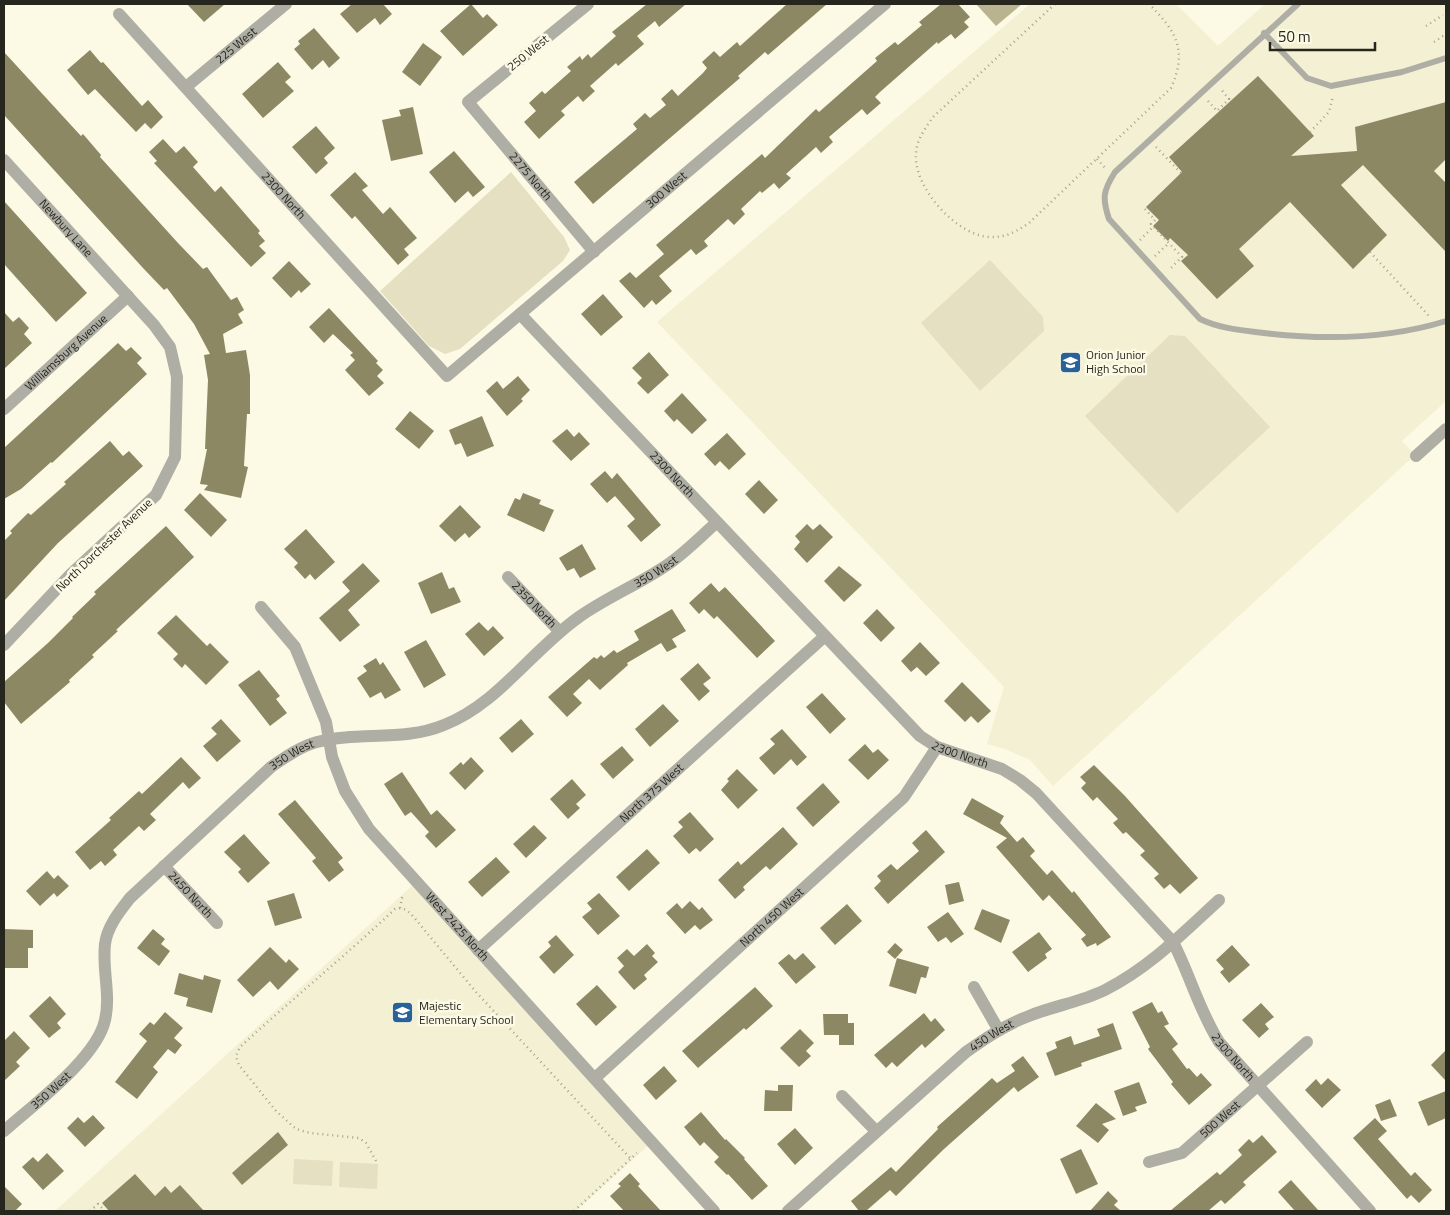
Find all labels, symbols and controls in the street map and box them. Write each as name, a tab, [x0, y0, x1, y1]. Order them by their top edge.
scale bar	[1270, 20, 1375, 52]
street label: 225 West	[211, 22, 261, 68]
text: 50 m	[1278, 25, 1311, 48]
street label: 250 West	[503, 29, 553, 75]
street label: 2275 North	[505, 147, 557, 205]
street label: 300 West	[641, 166, 691, 213]
street label: 2300 North	[257, 167, 311, 223]
street label: Newbury Lane	[35, 194, 98, 261]
street label: Williamsburg Avenue	[20, 309, 111, 395]
place label: Orion Junior High School	[1086, 345, 1146, 378]
school or university icon: Orion Junior High School	[1058, 350, 1082, 374]
street label: 2300 North	[645, 446, 700, 502]
street label: North Dorchester Avenue	[51, 493, 156, 596]
street label: 350 West	[630, 550, 682, 592]
street label: 2350 North	[507, 576, 562, 632]
street label: 350 West	[265, 733, 317, 775]
street label: 2300 North	[928, 736, 991, 773]
street label: North 375 West	[615, 758, 688, 827]
street label: 2450 North	[164, 866, 218, 922]
street label: North 450 West	[735, 882, 808, 951]
street label: West 2425 North	[421, 887, 494, 965]
place label: Majestic Elementary School	[419, 996, 513, 1029]
school or university icon: Majestic Elementary School	[391, 1001, 415, 1025]
street label: 450 West	[965, 1014, 1017, 1056]
street label: 2300 North	[1207, 1029, 1260, 1085]
street label: 350 West	[26, 1066, 76, 1114]
street label: 500 West	[1195, 1095, 1245, 1142]

